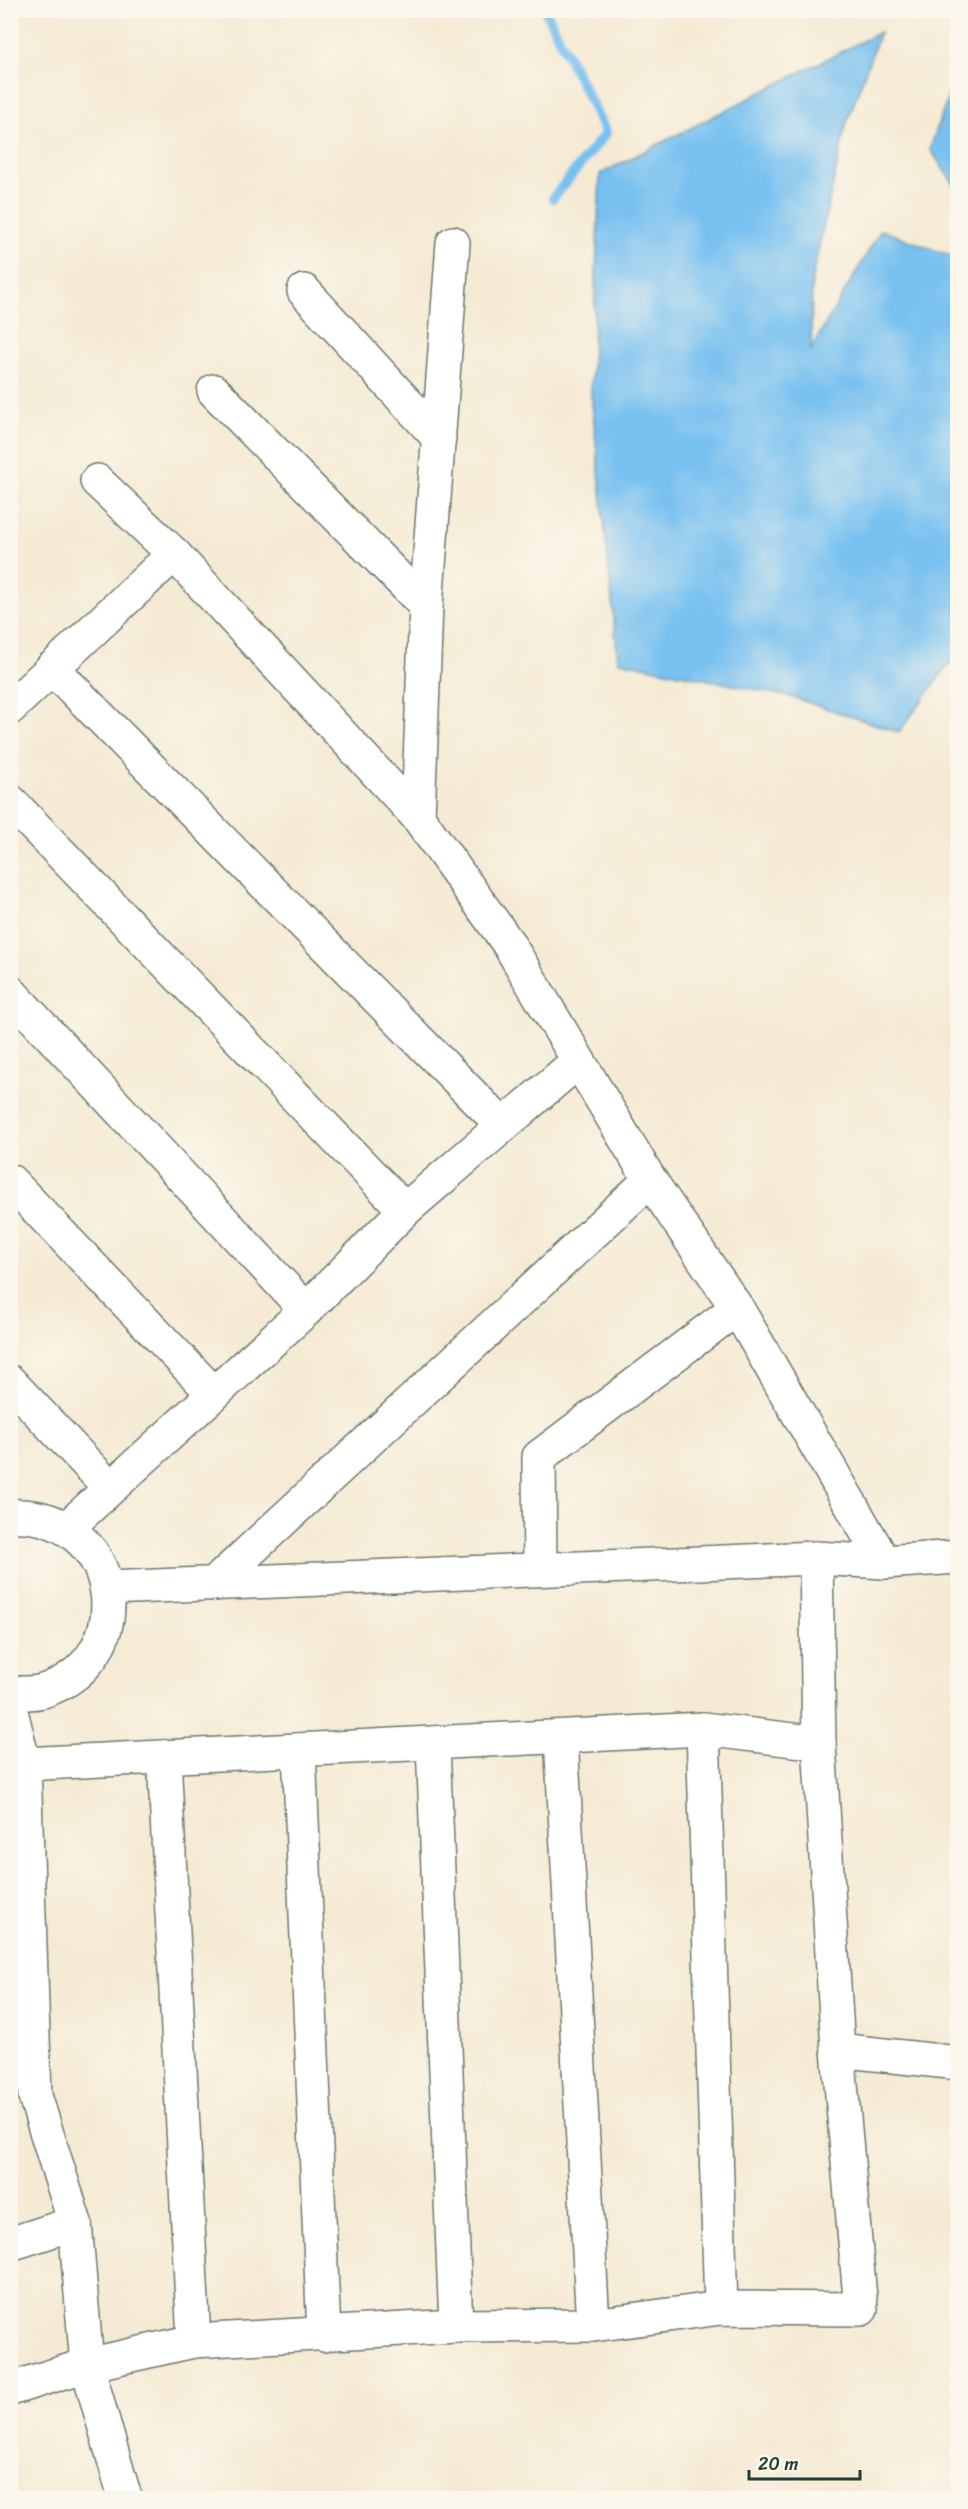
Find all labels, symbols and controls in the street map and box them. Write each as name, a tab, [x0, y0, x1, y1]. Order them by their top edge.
scale bar	[749, 2443, 860, 2481]
text: 20 m	[758, 2448, 798, 2480]

